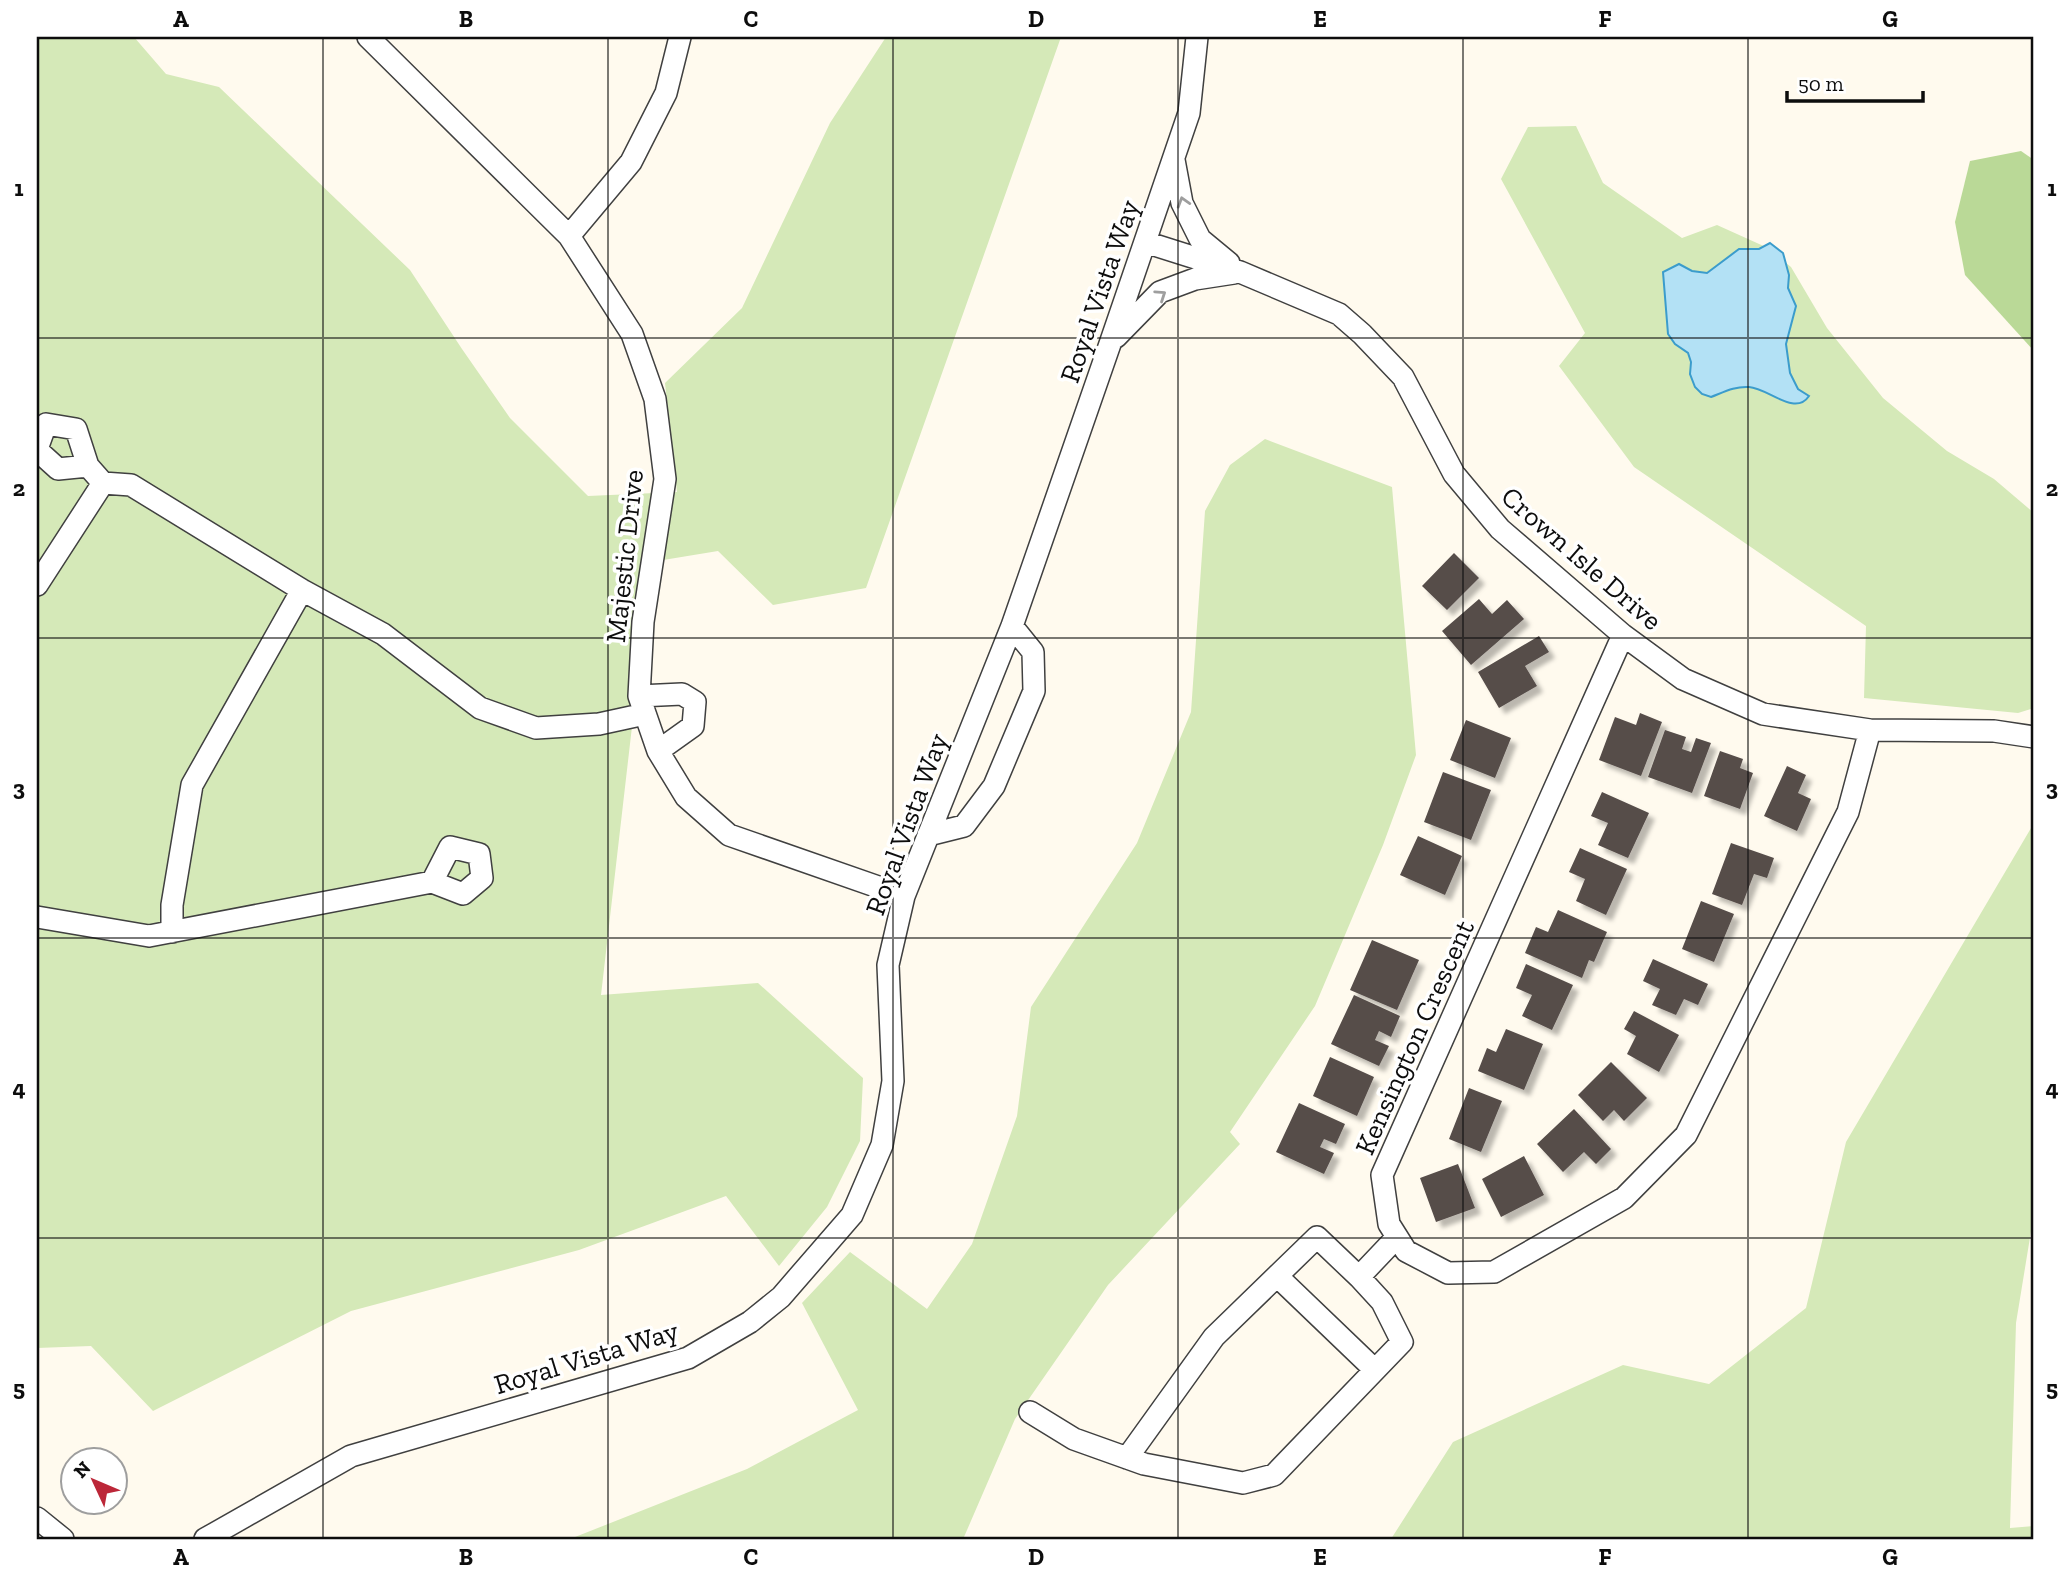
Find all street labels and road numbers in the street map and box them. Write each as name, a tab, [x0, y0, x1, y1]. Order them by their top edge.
street label: Royal Vista Way	[1053, 195, 1146, 387]
street label: Majestic Drive	[599, 468, 650, 644]
street label: Crown Isle Drive	[1495, 480, 1669, 637]
street label: Royal Vista Way	[858, 728, 955, 919]
street label: Kensington Crescent	[1348, 914, 1481, 1160]
street label: Royal Vista Way	[490, 1314, 683, 1401]

